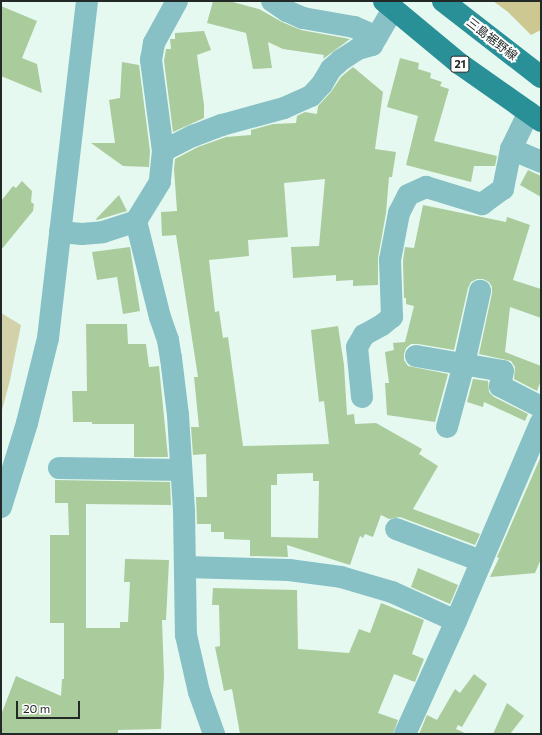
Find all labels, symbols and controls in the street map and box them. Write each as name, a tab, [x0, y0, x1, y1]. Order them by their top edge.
street label: 三島裾野線	[464, 15, 520, 63]
road number: 21	[450, 55, 470, 73]
scale bar	[18, 693, 82, 719]
text: 20 m	[23, 701, 50, 715]

